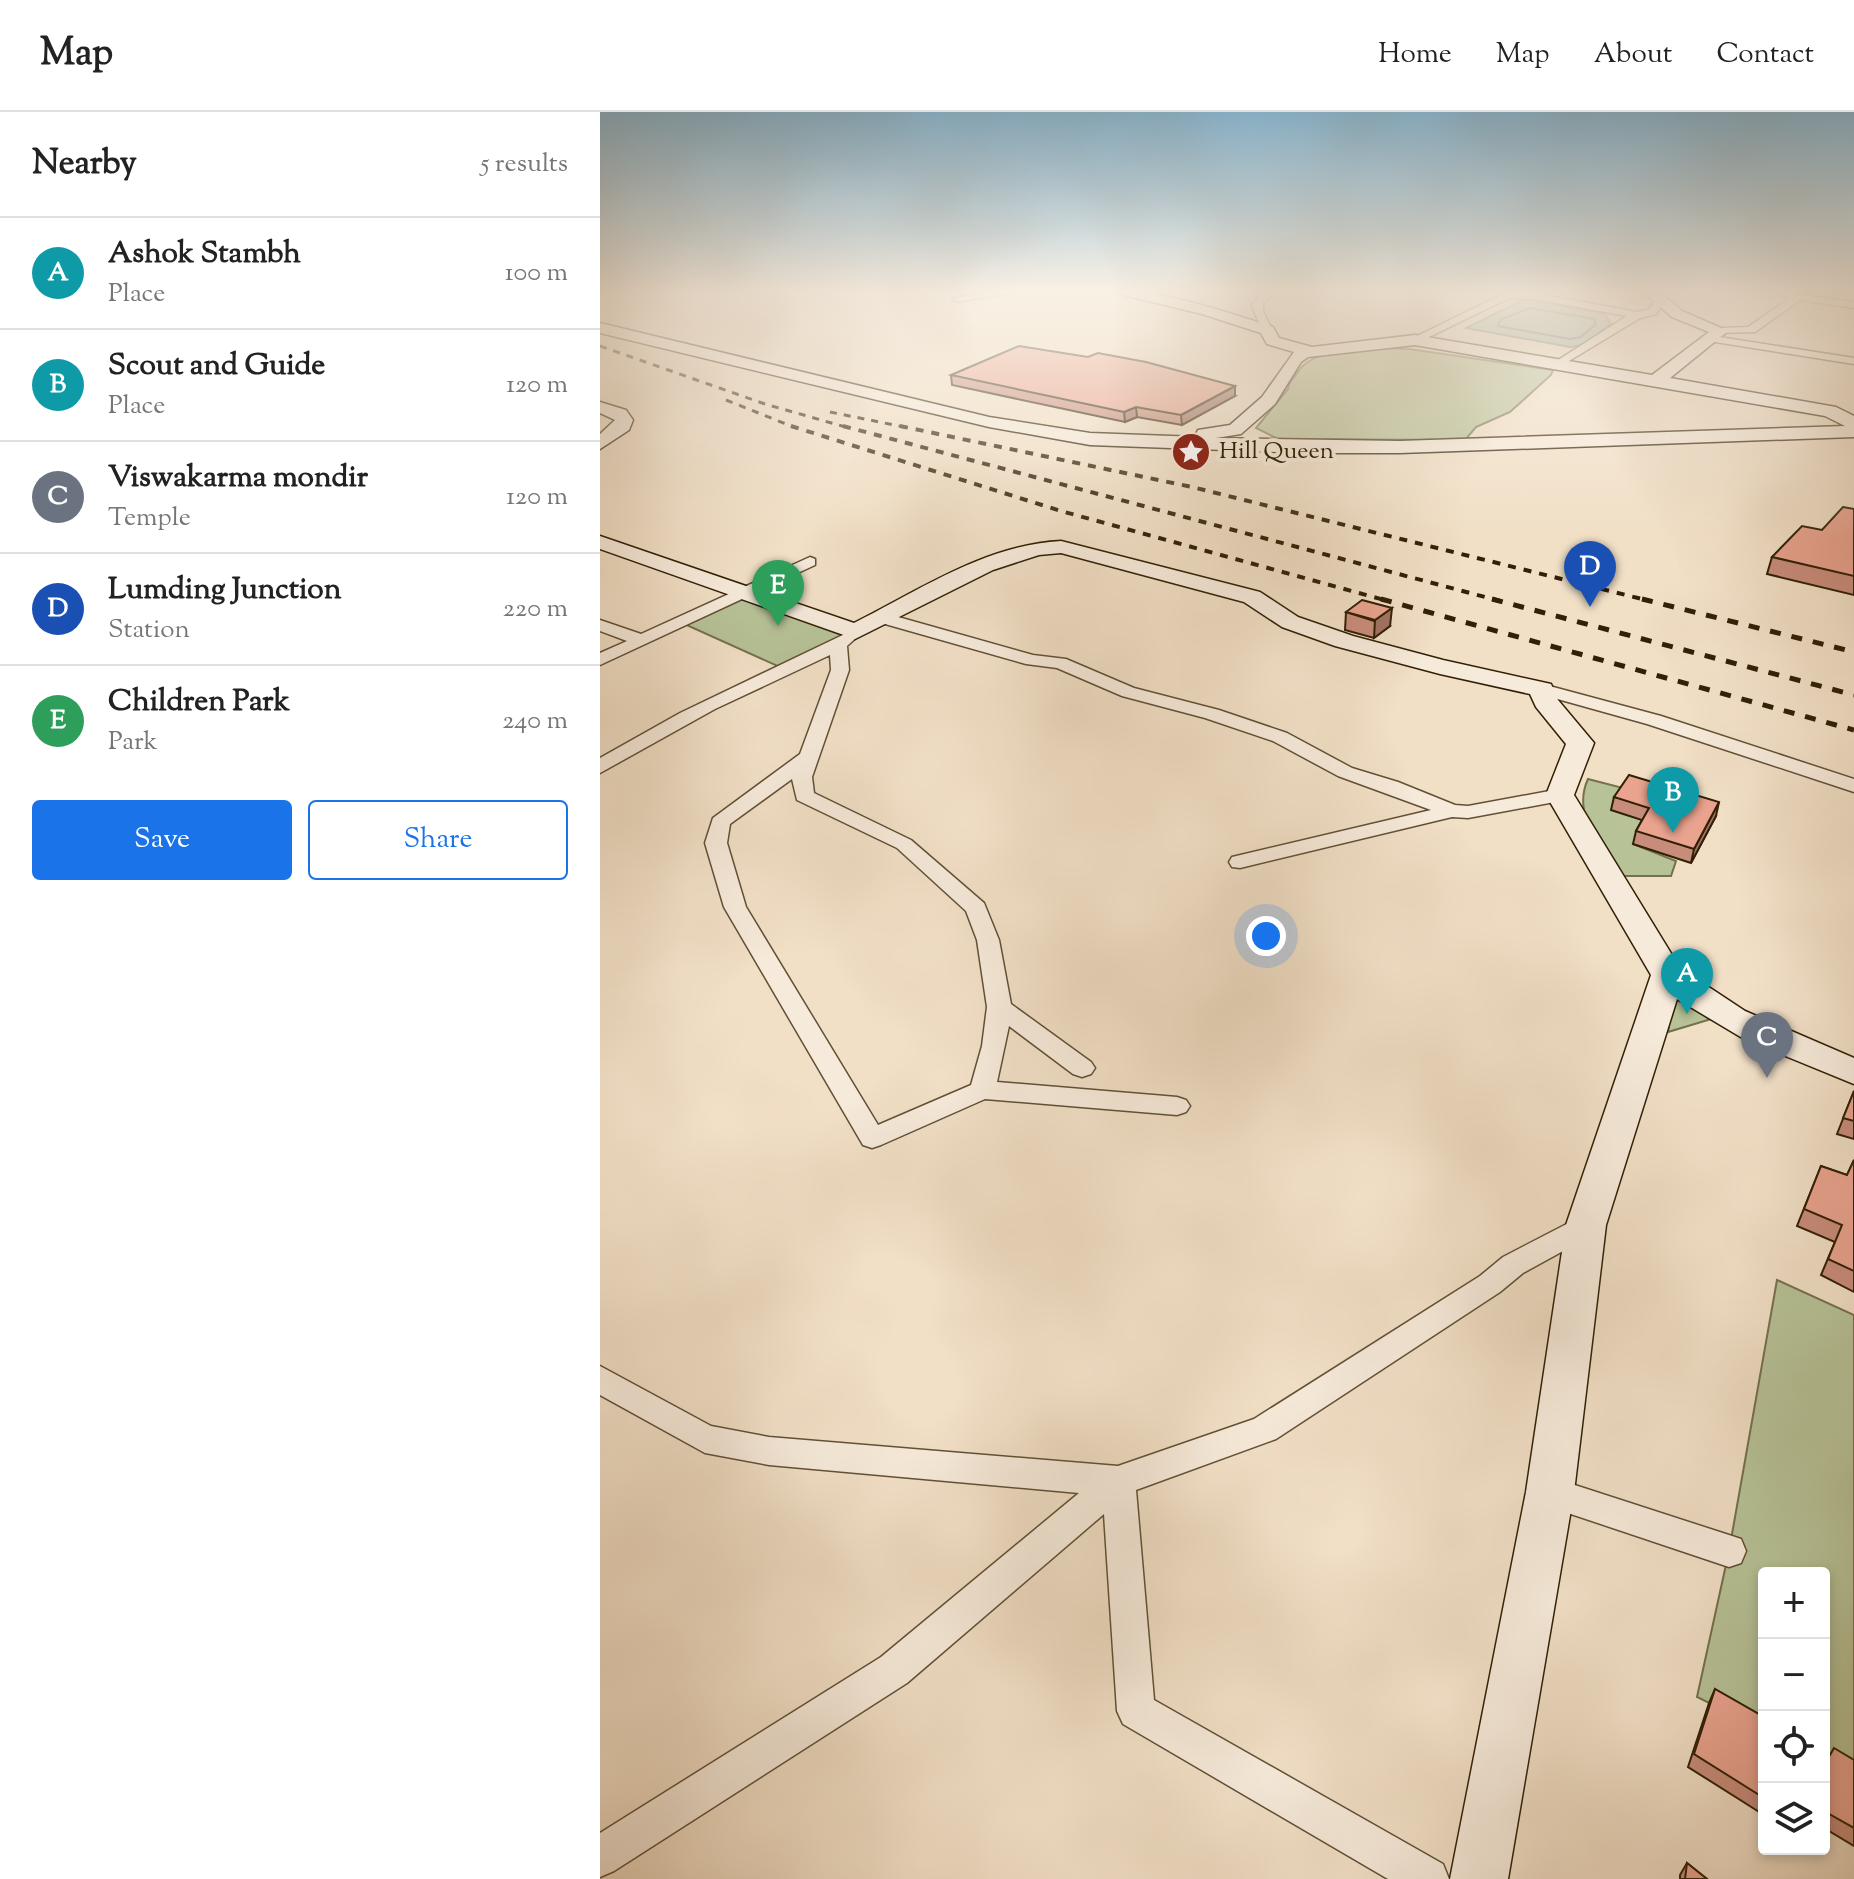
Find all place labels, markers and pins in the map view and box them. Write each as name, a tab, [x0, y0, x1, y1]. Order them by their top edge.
place icon: Hill Queen	[1170, 431, 1212, 473]
place label: Hill Queen	[1219, 435, 1334, 469]
pin: D	[1564, 541, 1616, 607]
pin: E	[752, 560, 804, 626]
pin: B	[1647, 767, 1699, 833]
pin: A	[1661, 948, 1713, 1014]
pin: C	[1741, 1012, 1793, 1078]

